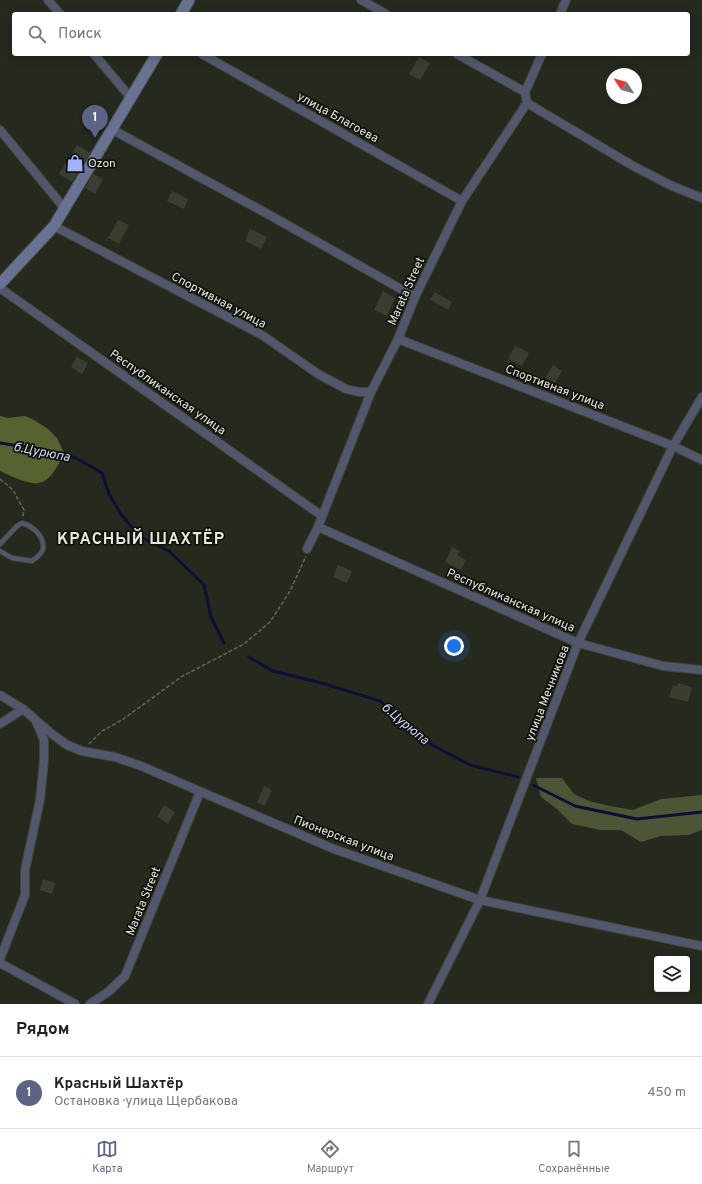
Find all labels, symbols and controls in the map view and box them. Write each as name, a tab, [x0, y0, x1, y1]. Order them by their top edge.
search box	[12, 12, 690, 56]
icon: search	[26, 23, 48, 45]
text: Поиск	[58, 25, 102, 44]
north arrow	[606, 68, 642, 104]
street label: улица Благоева	[294, 89, 381, 147]
pin: 1	[82, 105, 108, 138]
shop icon: Ozon	[65, 153, 85, 173]
place label: Ozon	[88, 156, 116, 172]
street label: Marata Street	[385, 255, 429, 328]
street label: Спортивная улица	[168, 269, 269, 333]
street label: Республиканская улица	[106, 346, 229, 439]
street label: Спортивная улица	[503, 362, 607, 414]
water label: б.Цурюпа	[12, 440, 71, 466]
district label: КРАСНЫЙ ШАХТЁР	[57, 528, 225, 550]
street label: Республиканская улица	[444, 565, 577, 636]
your location	[444, 636, 464, 656]
street label: улица Мечникова	[522, 643, 574, 744]
water label: б.Цурюпа	[378, 700, 432, 749]
street label: Пионерская улица	[291, 812, 396, 865]
street label: Marata Street	[123, 865, 165, 938]
map controls	[654, 956, 690, 992]
button: layers	[654, 956, 690, 992]
text: Рядом	[16, 1019, 69, 1041]
text: Красный Шахтёр	[54, 1075, 183, 1094]
text: 1	[26, 1085, 32, 1101]
text: 450 m	[647, 1085, 686, 1101]
text: Остановка · улица Щербакова	[54, 1094, 238, 1110]
tab: Карта	[92, 1138, 122, 1176]
tab: Маршрут	[307, 1138, 354, 1176]
tab: Сохранённые	[538, 1138, 610, 1176]

